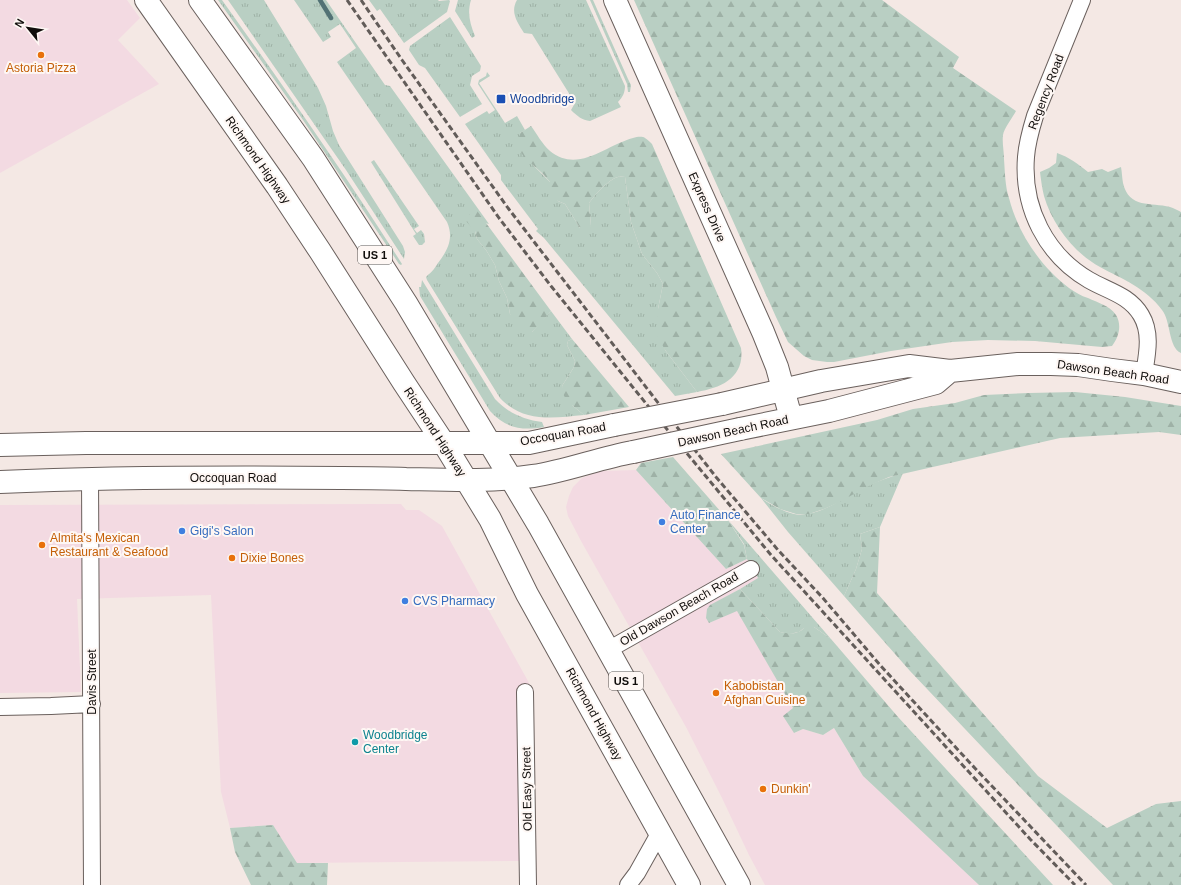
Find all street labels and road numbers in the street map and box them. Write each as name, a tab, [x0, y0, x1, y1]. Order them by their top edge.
street label: Regency Road	[1025, 52, 1067, 132]
street label: Richmond Highway	[223, 114, 293, 206]
street label: Express Drive	[685, 170, 729, 244]
road number: US 1	[358, 246, 392, 264]
street label: Dawson Beach Road	[1056, 357, 1170, 387]
street label: Richmond Highway	[401, 385, 469, 479]
street label: Dawson Beach Road	[676, 412, 790, 450]
street label: Occoquan Road	[519, 420, 607, 448]
street label: Occoquan Road	[190, 471, 276, 485]
street label: Old Dawson Beach Road	[617, 569, 741, 649]
street label: Davis Street	[85, 649, 99, 715]
street label: Richmond Highway	[563, 665, 625, 763]
road number: US 1	[609, 672, 643, 690]
street label: Old Easy Street	[519, 746, 535, 831]

